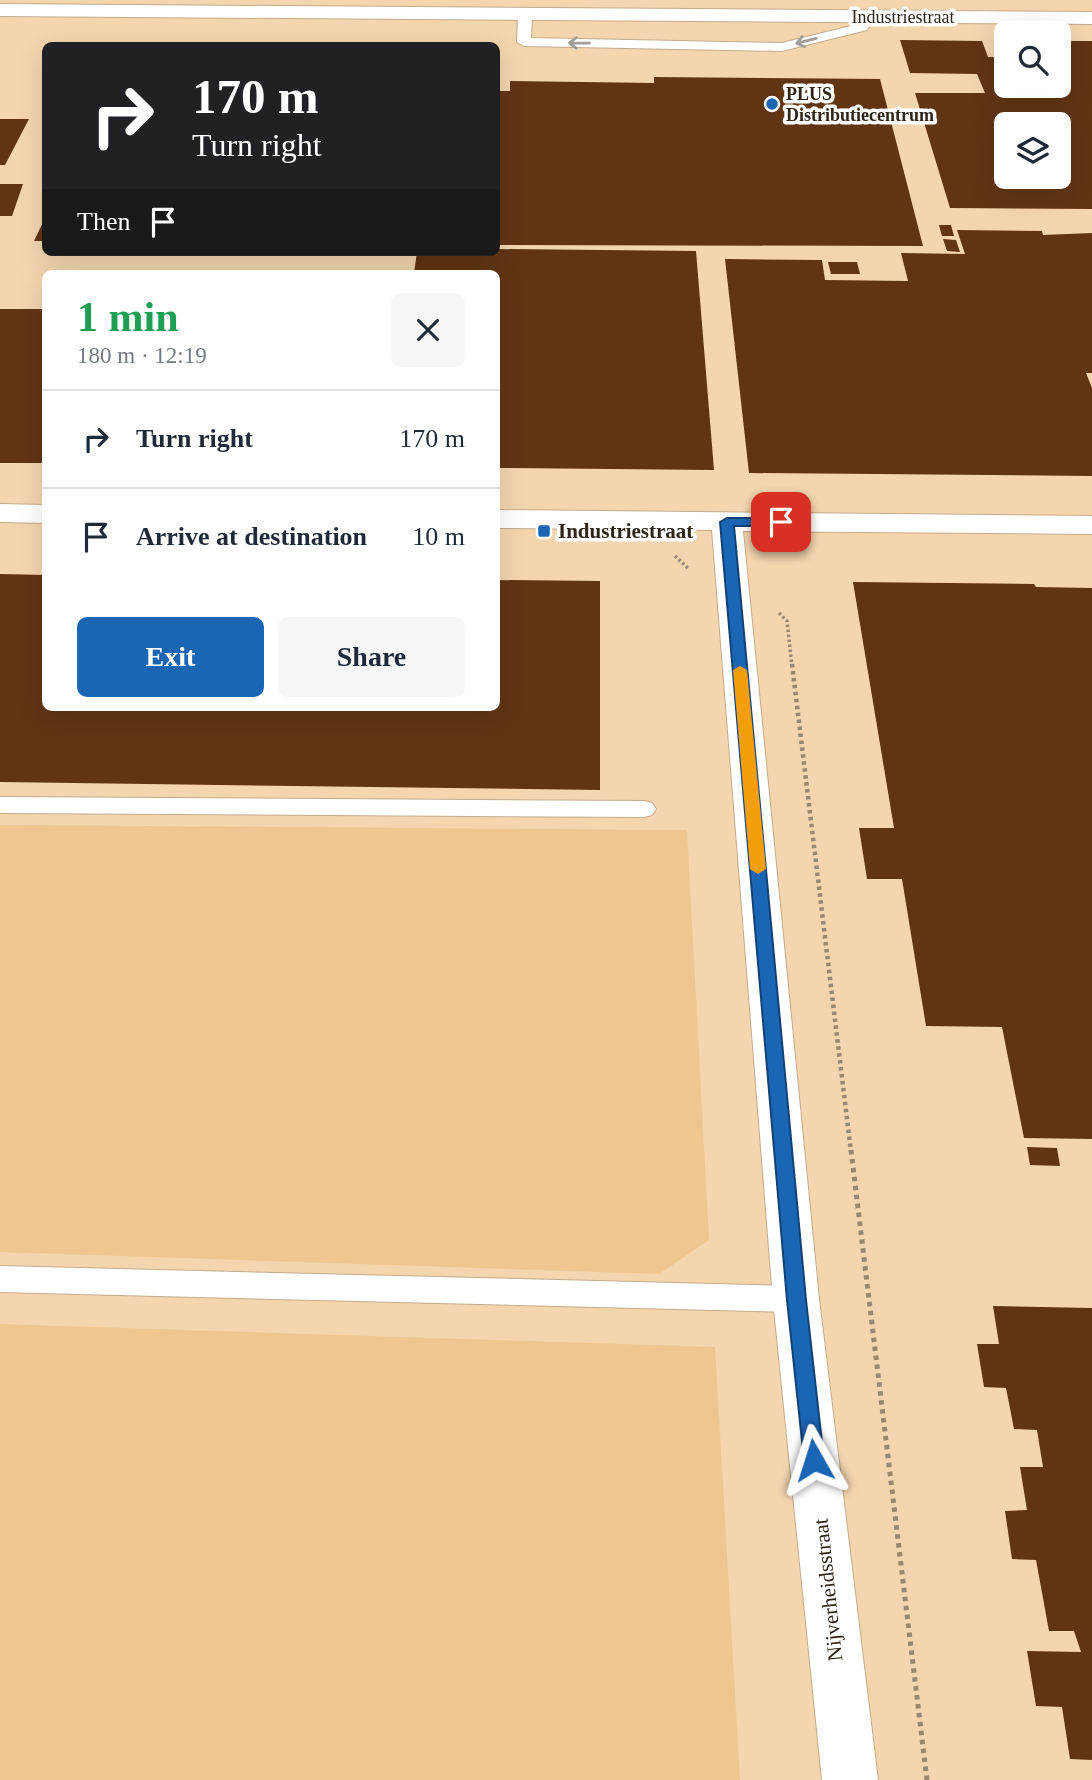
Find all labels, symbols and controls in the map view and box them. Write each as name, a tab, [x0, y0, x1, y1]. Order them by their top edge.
street label: Industriestraat	[852, 7, 954, 27]
map controls	[994, 21, 1071, 189]
button: search	[994, 21, 1071, 98]
one-way arrow	[795, 35, 818, 48]
one-way arrow	[568, 36, 591, 50]
text: 170 m	[192, 69, 319, 124]
icon: right	[77, 70, 168, 161]
place label: PLUS Distributiecentrum	[786, 84, 934, 125]
marker: PLUS Distributiecentrum	[764, 96, 780, 112]
button: layers	[994, 112, 1071, 189]
text: Turn right	[192, 127, 322, 163]
icon: arrive	[144, 203, 182, 241]
text: Then	[77, 207, 130, 236]
button: close	[391, 293, 465, 367]
text: 1 min	[77, 294, 179, 340]
text: 180 m · 12:19	[77, 343, 207, 368]
icon: right	[77, 420, 115, 458]
text: Turn right	[136, 424, 253, 453]
text: 170 m	[399, 424, 465, 453]
pin	[751, 492, 811, 552]
icon: arrive	[762, 503, 800, 541]
icon: arrive	[77, 518, 115, 556]
place label: Industriestraat	[558, 519, 693, 543]
text: Arrive at destination	[136, 522, 367, 551]
text: 10 m	[412, 522, 465, 551]
marker: Industriestraat	[536, 523, 552, 539]
button: Exit	[77, 617, 264, 697]
button: Share	[278, 617, 465, 697]
position arrow	[777, 1423, 851, 1497]
street label: Nijverheidsstraat	[809, 1517, 847, 1663]

